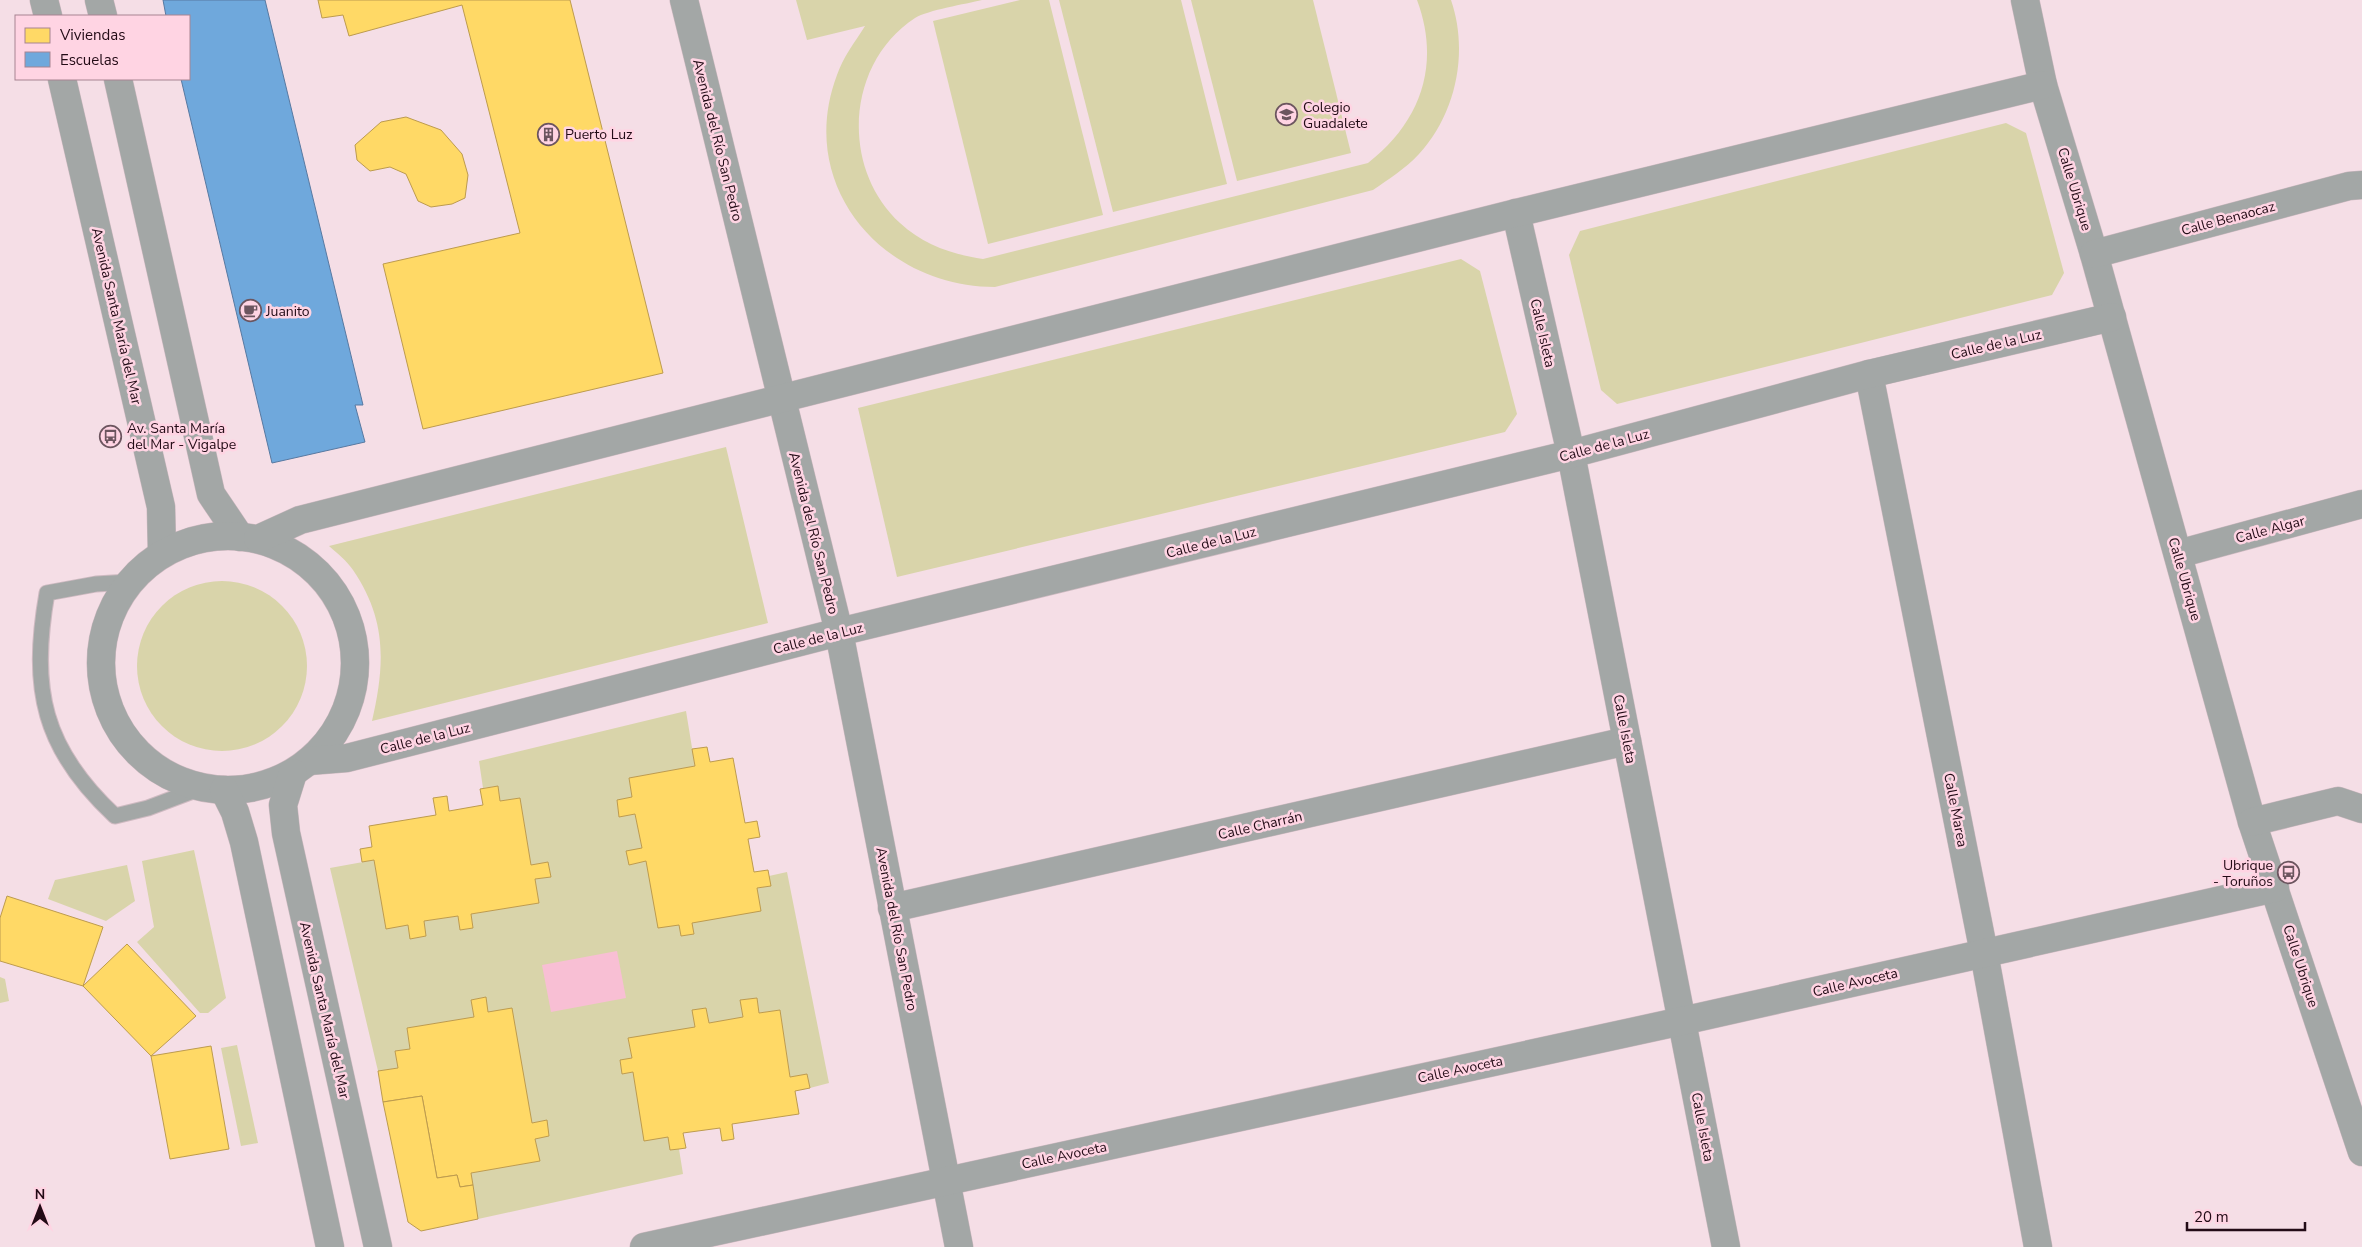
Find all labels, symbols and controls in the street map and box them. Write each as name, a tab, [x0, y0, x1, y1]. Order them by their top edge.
legend	[15, 15, 190, 80]
text: Viviendas	[59, 25, 125, 45]
text: Escuelas	[60, 50, 119, 70]
street label: Avenida del Río San Pedro	[688, 57, 747, 223]
place label: Colegio Guadalete	[1303, 98, 1368, 133]
school or university icon: Colegio Guadalete	[1275, 103, 1299, 127]
building icon: Puerto Luz	[537, 122, 561, 146]
place label: Puerto Luz	[565, 125, 633, 144]
street label: Calle Ubrique	[2053, 145, 2096, 233]
street label: Calle Benaocaz	[2179, 197, 2278, 240]
street label: Avenida Santa María del Mar	[87, 226, 146, 406]
street label: Calle Isleta	[1525, 297, 1560, 369]
cafe icon: Juanito	[238, 299, 262, 323]
place label: Juanito	[265, 302, 310, 321]
street label: Calle de la Luz	[1949, 325, 2044, 364]
place label: Av. Santa María del Mar - Vigalpe	[127, 419, 236, 454]
bus stop icon: Av. Santa María del Mar - Vigalpe	[99, 424, 123, 448]
street label: Calle de la Luz	[1557, 424, 1652, 467]
street label: Avenida del Río San Pedro	[784, 450, 843, 616]
street label: Calle Algar	[2233, 511, 2307, 548]
street label: Calle de la Luz	[1164, 522, 1259, 563]
street label: Calle Ubrique	[2164, 535, 2205, 623]
street label: Calle de la Luz	[771, 618, 866, 659]
street label: Calle Isleta	[1609, 693, 1641, 765]
street label: Calle de la Luz	[378, 718, 473, 759]
street label: Calle Marea	[1939, 771, 1972, 849]
street label: Calle Charrán	[1216, 807, 1304, 844]
street label: Avenida del Río San Pedro	[871, 846, 922, 1013]
place label: Ubrique - Toruños	[2213, 856, 2273, 891]
bus stop icon: Ubrique - Toruños	[2277, 861, 2301, 885]
street label: Avenida Santa María del Mar	[295, 920, 354, 1100]
street label: Calle Ubrique	[2278, 922, 2323, 1010]
street label: Calle Avoceta	[1811, 963, 1899, 1001]
street label: Calle Avoceta	[1416, 1051, 1504, 1088]
street label: Calle Isleta	[1687, 1091, 1719, 1163]
street label: Calle Avoceta	[1020, 1137, 1108, 1174]
north arrow	[15, 1182, 65, 1232]
text: N	[35, 1185, 45, 1204]
scale bar	[2187, 1200, 2304, 1232]
text: 20 m	[2194, 1207, 2229, 1227]

